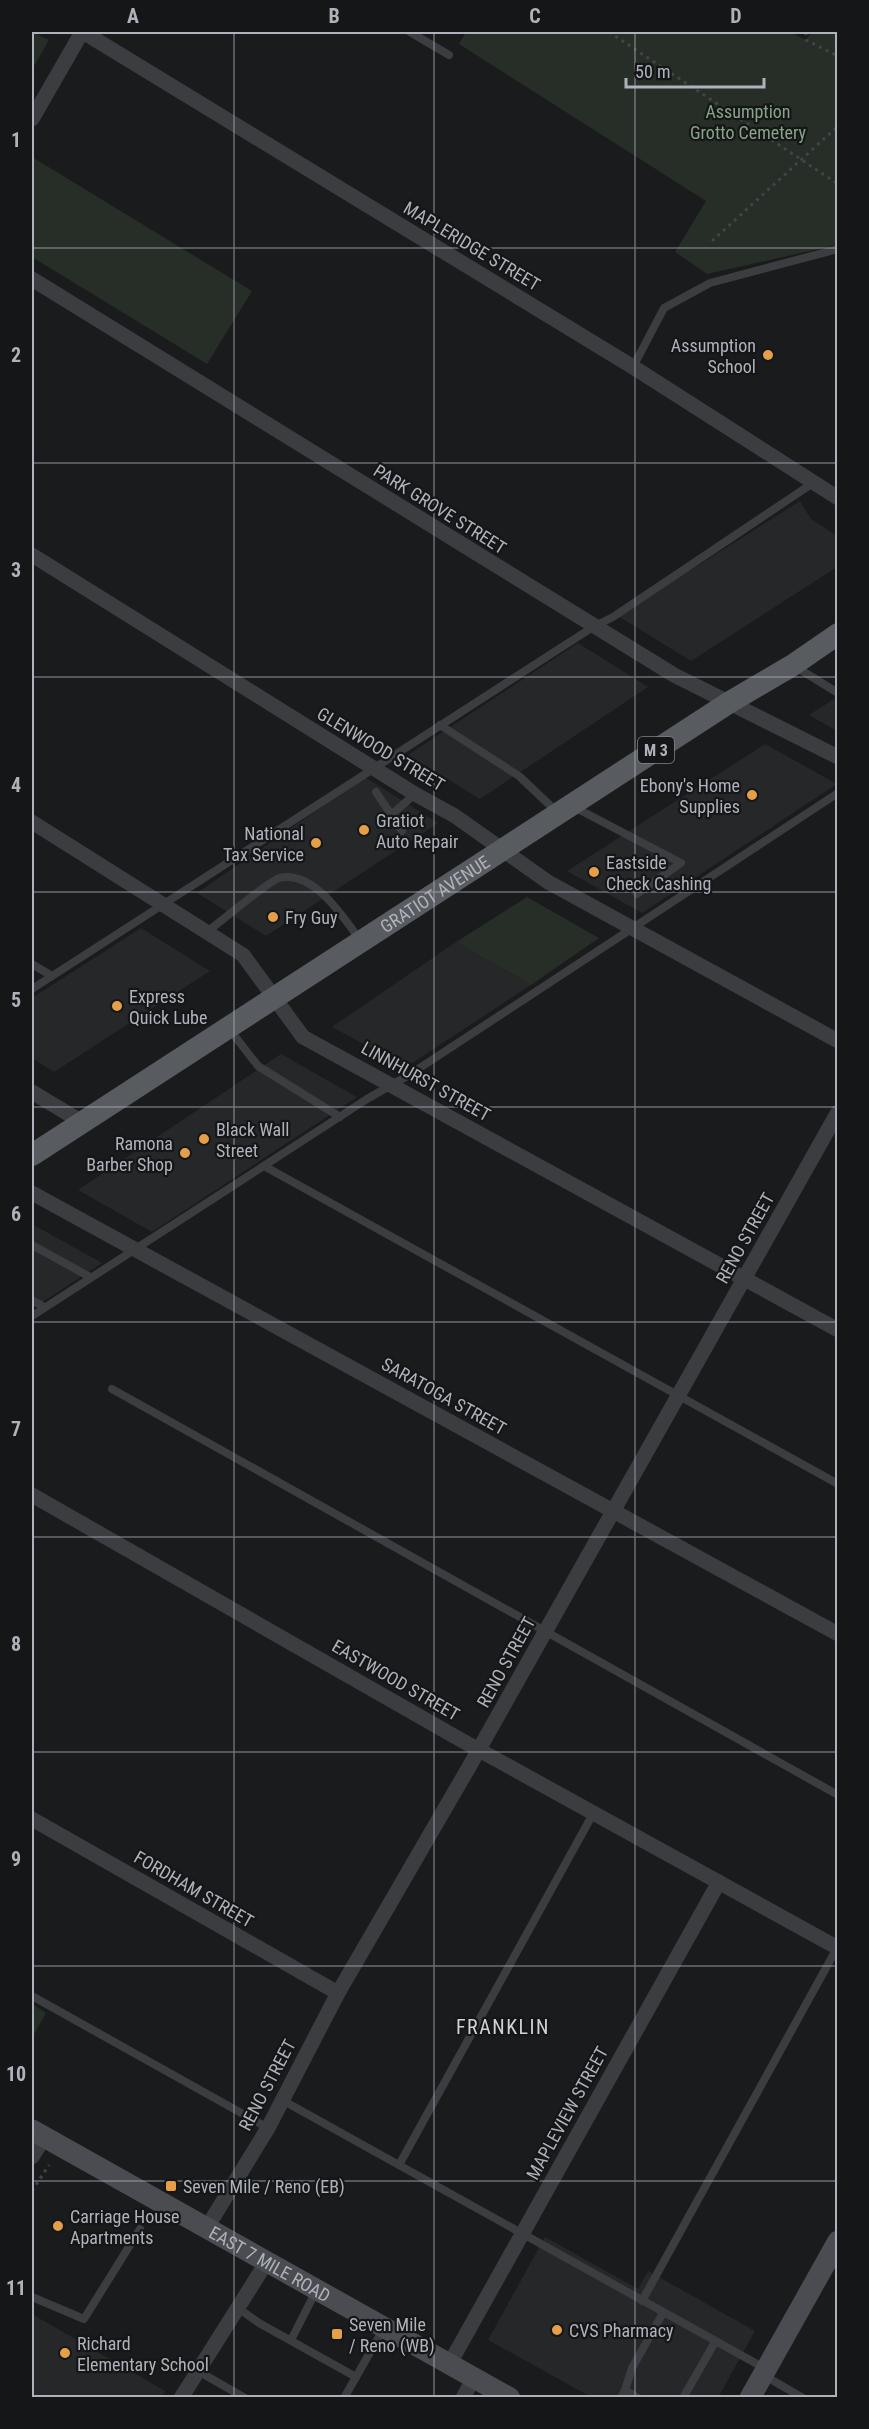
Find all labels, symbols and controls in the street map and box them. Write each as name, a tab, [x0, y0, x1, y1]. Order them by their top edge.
text: A	[127, 4, 139, 28]
text: B	[328, 4, 340, 28]
text: C	[529, 4, 541, 28]
text: D	[730, 4, 742, 28]
scale bar	[626, 51, 764, 89]
text: 50 m	[635, 61, 670, 82]
park label: Assumption Grotto Cemetery	[690, 101, 807, 143]
text: 1	[11, 128, 21, 152]
street label: MAPLERIDGE STREET	[400, 197, 544, 295]
place label: Assumption School	[671, 335, 756, 377]
text: 2	[11, 343, 21, 367]
marker: Assumption School	[761, 348, 775, 362]
street label: PARK GROVE STREET	[370, 460, 510, 558]
text: 3	[11, 558, 21, 582]
street label: GLENWOOD STREET	[314, 703, 448, 795]
road number: M 3	[638, 737, 674, 763]
text: 4	[11, 773, 21, 797]
place label: Ebony's Home Supplies	[640, 775, 740, 817]
marker: Ebony's Home Supplies	[745, 788, 759, 802]
place label: Gratiot Auto Repair	[376, 810, 459, 852]
place label: National Tax Service	[223, 823, 304, 865]
marker: Gratiot Auto Repair	[357, 823, 371, 837]
marker: National Tax Service	[309, 836, 323, 850]
street label: GRATIOT AVENUE	[376, 851, 493, 937]
place label: Eastside Check Cashing	[606, 852, 711, 894]
marker: Eastside Check Cashing	[587, 865, 601, 879]
place label: Fry Guy	[285, 907, 338, 928]
marker: Fry Guy	[266, 910, 280, 924]
place label: Express Quick Lube	[129, 986, 207, 1028]
text: 5	[11, 988, 21, 1012]
marker: Express Quick Lube	[110, 999, 124, 1013]
street label: LINNHURST STREET	[358, 1037, 494, 1125]
place label: Black Wall Street	[216, 1119, 289, 1161]
marker: Black Wall Street	[197, 1132, 211, 1146]
place label: Ramona Barber Shop	[86, 1133, 173, 1175]
marker: Ramona Barber Shop	[178, 1146, 192, 1160]
street label: RENO STREET	[712, 1189, 778, 1287]
text: 6	[11, 1202, 21, 1226]
street label: SARATOGA STREET	[378, 1353, 510, 1439]
text: 7	[11, 1417, 21, 1441]
street label: RENO STREET	[473, 1613, 539, 1711]
text: 8	[11, 1632, 21, 1656]
street label: EASTWOOD STREET	[329, 1635, 463, 1725]
street label: FORDHAM STREET	[131, 1846, 257, 1932]
text: 9	[11, 1847, 21, 1871]
district label: FRANKLIN	[456, 2015, 550, 2039]
street label: RENO STREET	[234, 2036, 300, 2134]
street label: MAPLEVIEW STREET	[522, 2043, 612, 2183]
text: 10	[6, 2062, 26, 2086]
place label: Seven Mile / Reno (EB)	[183, 2176, 345, 2198]
marker: Seven Mile / Reno (EB)	[164, 2179, 178, 2193]
place label: Carriage House Apartments	[70, 2206, 180, 2248]
marker: Carriage House Apartments	[51, 2219, 65, 2233]
street label: EAST 7 MILE ROAD	[206, 2221, 334, 2306]
text: 11	[6, 2276, 26, 2300]
place label: Seven Mile / Reno (WB)	[349, 2314, 435, 2357]
place label: CVS Pharmacy	[569, 2320, 674, 2341]
marker: CVS Pharmacy	[550, 2323, 564, 2337]
marker: Seven Mile / Reno (WB)	[330, 2327, 344, 2341]
place label: Richard Elementary School	[77, 2333, 209, 2375]
marker: Richard Elementary School	[58, 2346, 72, 2360]

